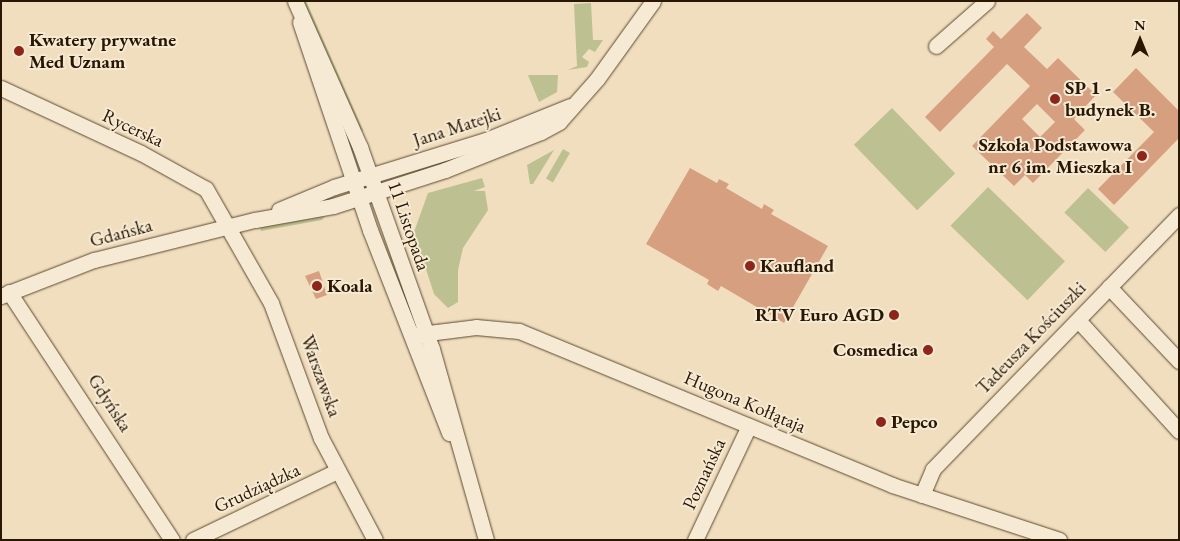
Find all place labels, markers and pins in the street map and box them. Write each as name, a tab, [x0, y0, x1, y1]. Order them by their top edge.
place label: Kwatery prywatne Med Uznam	[29, 29, 176, 73]
marker: Kwatery prywatne Med Uznam	[13, 45, 25, 57]
place label: SP 1 - budynek B.	[1065, 77, 1155, 121]
marker: SP 1 - budynek B.	[1049, 93, 1061, 105]
place label: Szkoła Podstawowa nr 6 im. Mieszka I	[978, 134, 1132, 178]
marker: Szkoła Podstawowa nr 6 im. Mieszka I	[1136, 150, 1148, 162]
place label: Kaufland	[760, 255, 834, 277]
marker: Kaufland	[744, 260, 756, 272]
place label: Koala	[327, 275, 373, 297]
marker: Koala	[311, 280, 323, 292]
place label: RTV Euro AGD	[755, 304, 884, 326]
marker: RTV Euro AGD	[888, 309, 900, 321]
place label: Cosmedica	[833, 339, 918, 361]
marker: Cosmedica	[922, 344, 934, 356]
place label: Pepco	[891, 411, 938, 433]
marker: Pepco	[875, 416, 887, 428]

